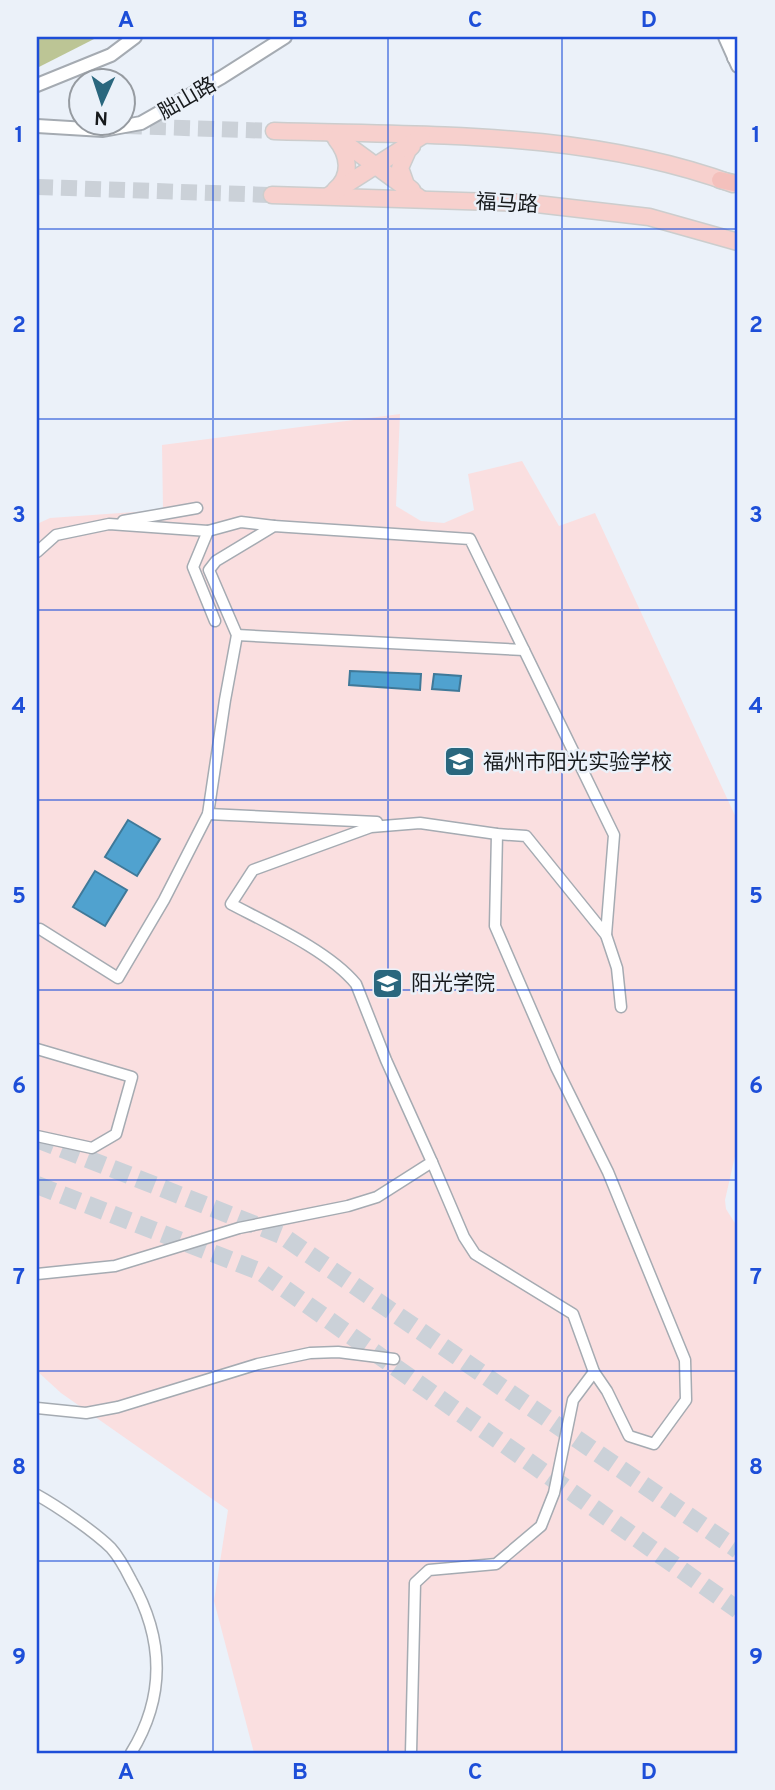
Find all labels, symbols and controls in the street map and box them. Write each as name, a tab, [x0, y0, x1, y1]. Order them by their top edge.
text: A	[118, 7, 134, 36]
text: B	[292, 7, 308, 36]
text: C	[468, 7, 482, 36]
text: D	[641, 7, 657, 36]
north arrow	[66, 66, 136, 136]
street label: 胐山路	[154, 72, 222, 127]
text: N	[94, 105, 109, 129]
text: 1	[14, 122, 24, 151]
text: 1	[751, 122, 761, 151]
street label: 福马路	[475, 189, 539, 220]
text: 2	[12, 312, 26, 341]
text: 2	[749, 312, 763, 341]
text: 3	[12, 502, 26, 531]
text: 3	[749, 502, 763, 531]
text: 4	[12, 693, 26, 722]
text: 4	[749, 693, 763, 722]
school or university icon: 福州市阳光实验学校	[443, 745, 477, 779]
place label: 福州市阳光实验学校	[483, 750, 672, 777]
text: 5	[12, 883, 26, 912]
text: 5	[749, 883, 763, 912]
school or university icon: 阳光学院	[371, 966, 405, 1000]
place label: 阳光学院	[411, 971, 495, 998]
text: 6	[12, 1073, 26, 1102]
text: 6	[749, 1073, 763, 1102]
text: 7	[13, 1264, 25, 1293]
text: 7	[750, 1264, 762, 1293]
text: 8	[12, 1454, 26, 1483]
text: 8	[749, 1454, 763, 1483]
text: 9	[12, 1644, 26, 1673]
text: 9	[749, 1644, 763, 1673]
text: A	[118, 1759, 134, 1788]
text: B	[292, 1759, 308, 1788]
text: C	[468, 1759, 482, 1788]
text: D	[641, 1759, 657, 1788]

